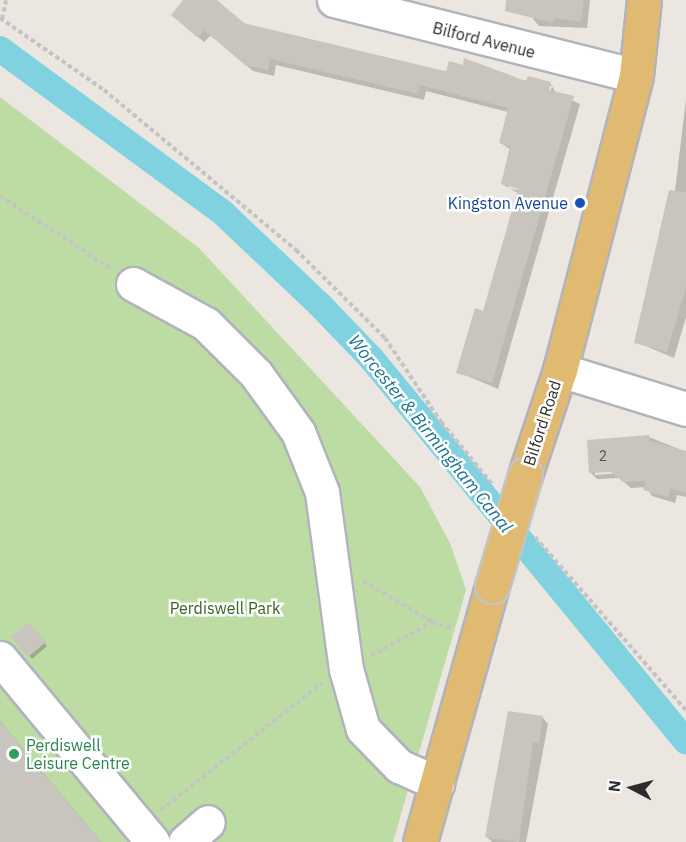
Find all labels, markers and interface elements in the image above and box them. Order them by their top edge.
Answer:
street label: Bilford Avenue [431,18,537,62]
place label: Kingston Avenue [448,193,568,213]
marker: Kingston Avenue [573,196,587,210]
water label: Worcester & Birmingham Canal [343,331,517,537]
street label: Bilford Road [519,378,565,468]
house number: 2 [599,448,607,464]
park label: Perdiswell Park [170,598,280,618]
place label: Perdiswell Leisure Centre [26,735,130,773]
marker: Perdiswell Leisure Centre [7,747,21,761]
north arrow [602,758,662,818]
text: N [604,779,625,793]

